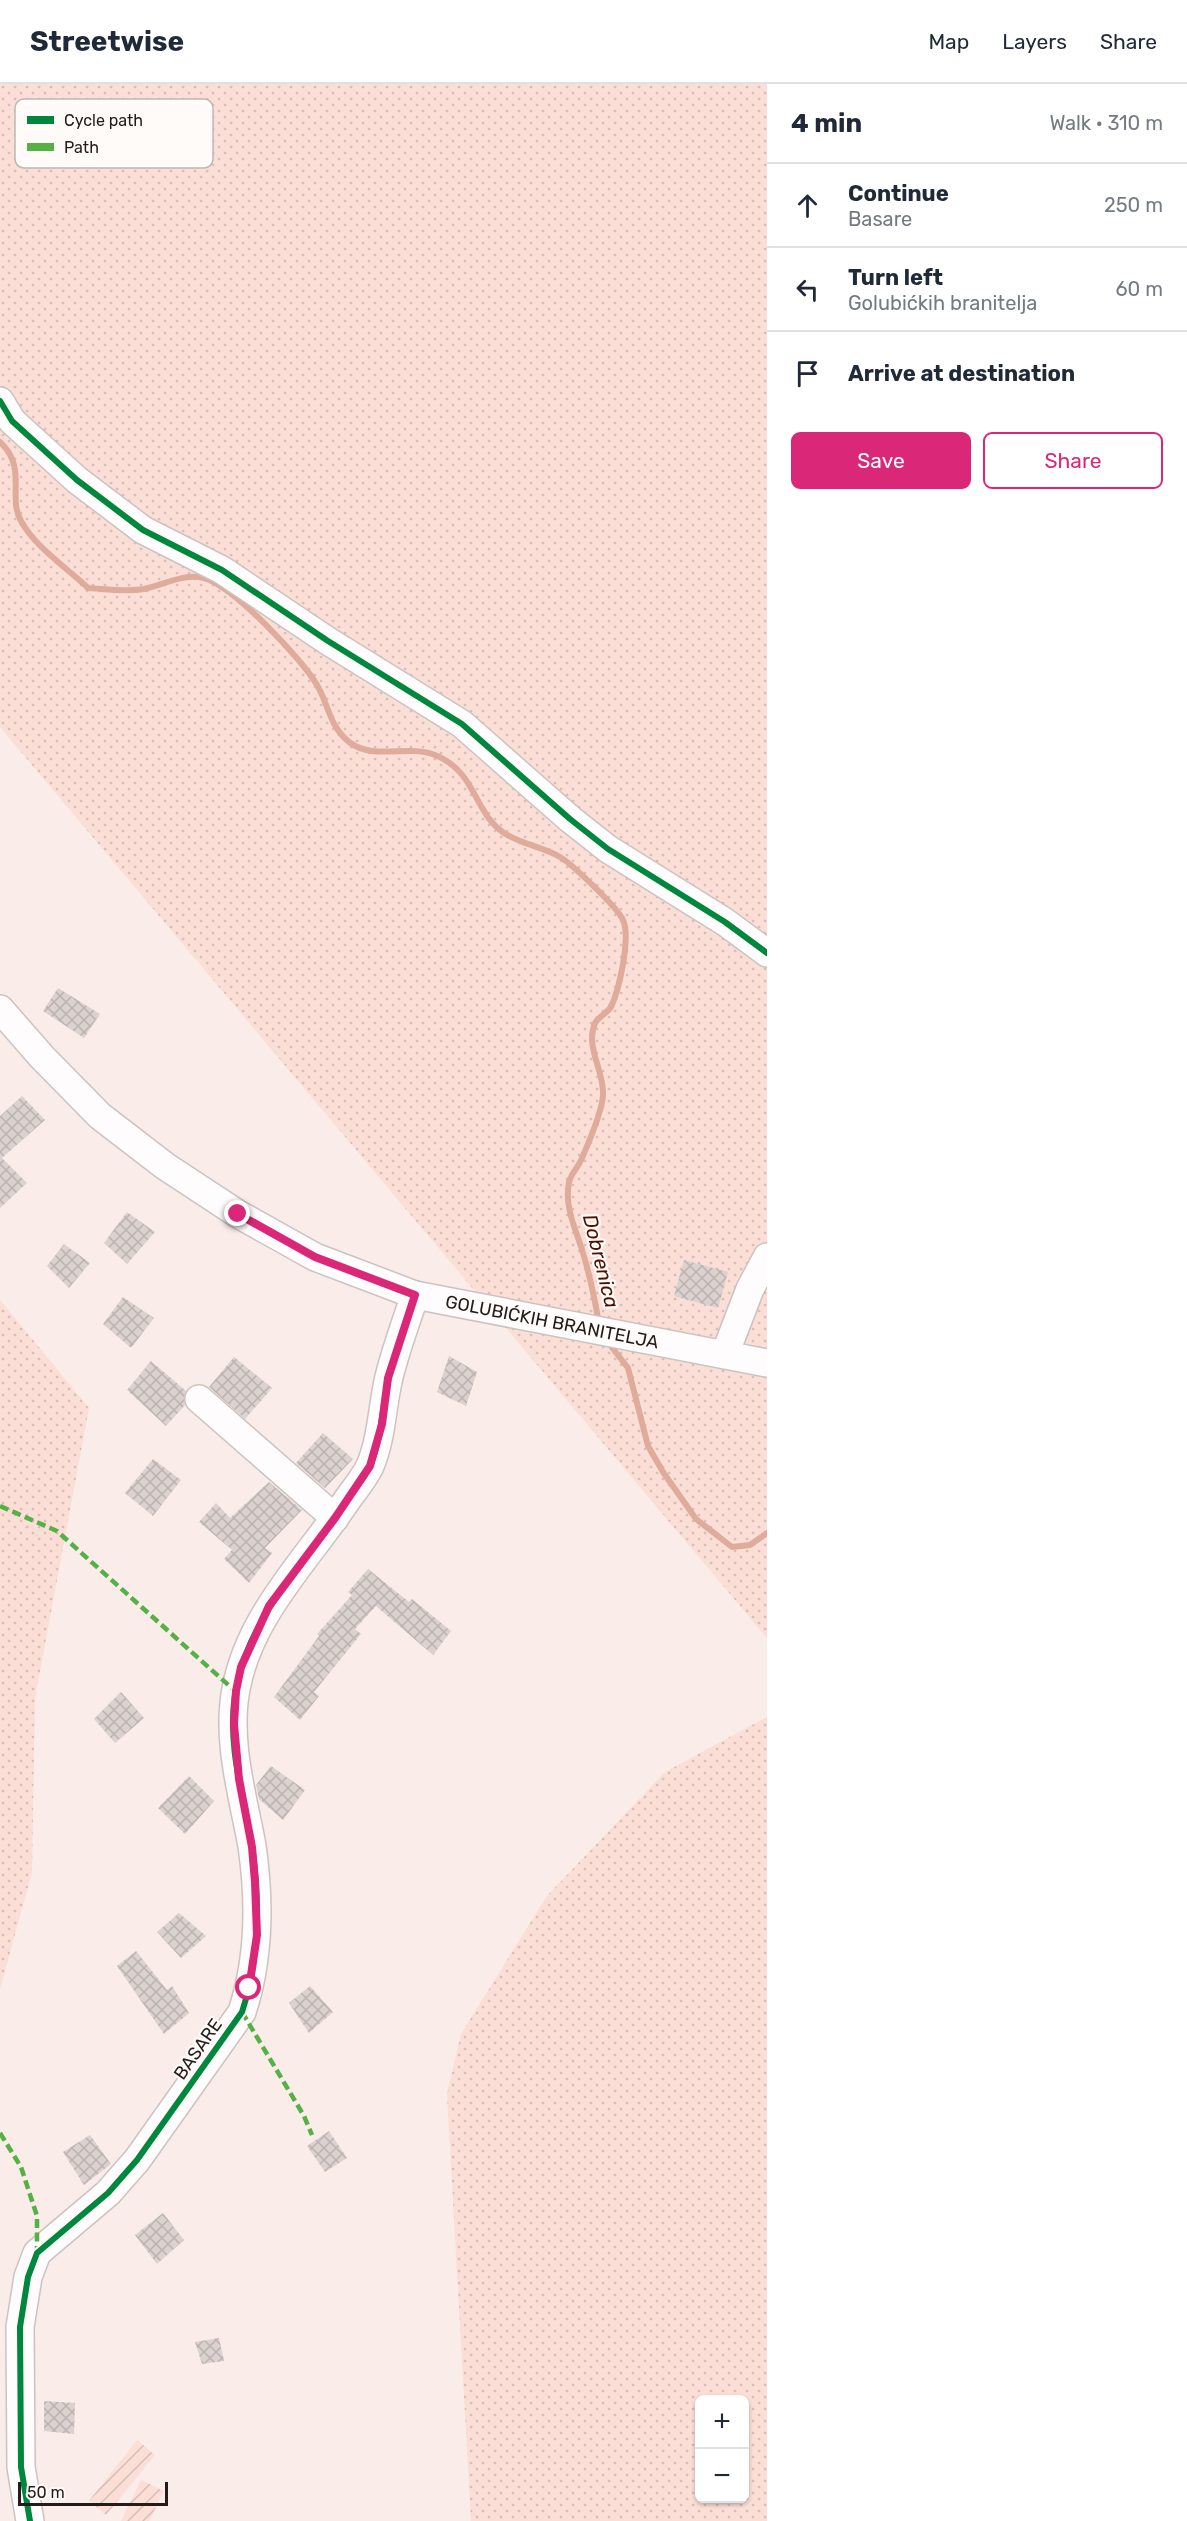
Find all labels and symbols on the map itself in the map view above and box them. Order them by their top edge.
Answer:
legend [15,99,213,168]
text: Cycle path [64,111,143,130]
text: Path [64,138,99,157]
route end [224,1200,250,1226]
water label: Dobrenica [578,1212,624,1311]
street label: GOLUBIĆKIH BRANITELJA [443,1291,661,1353]
route start [235,1974,261,2000]
street label: BASARE [169,2014,227,2084]
scale bar [18,2479,168,2506]

